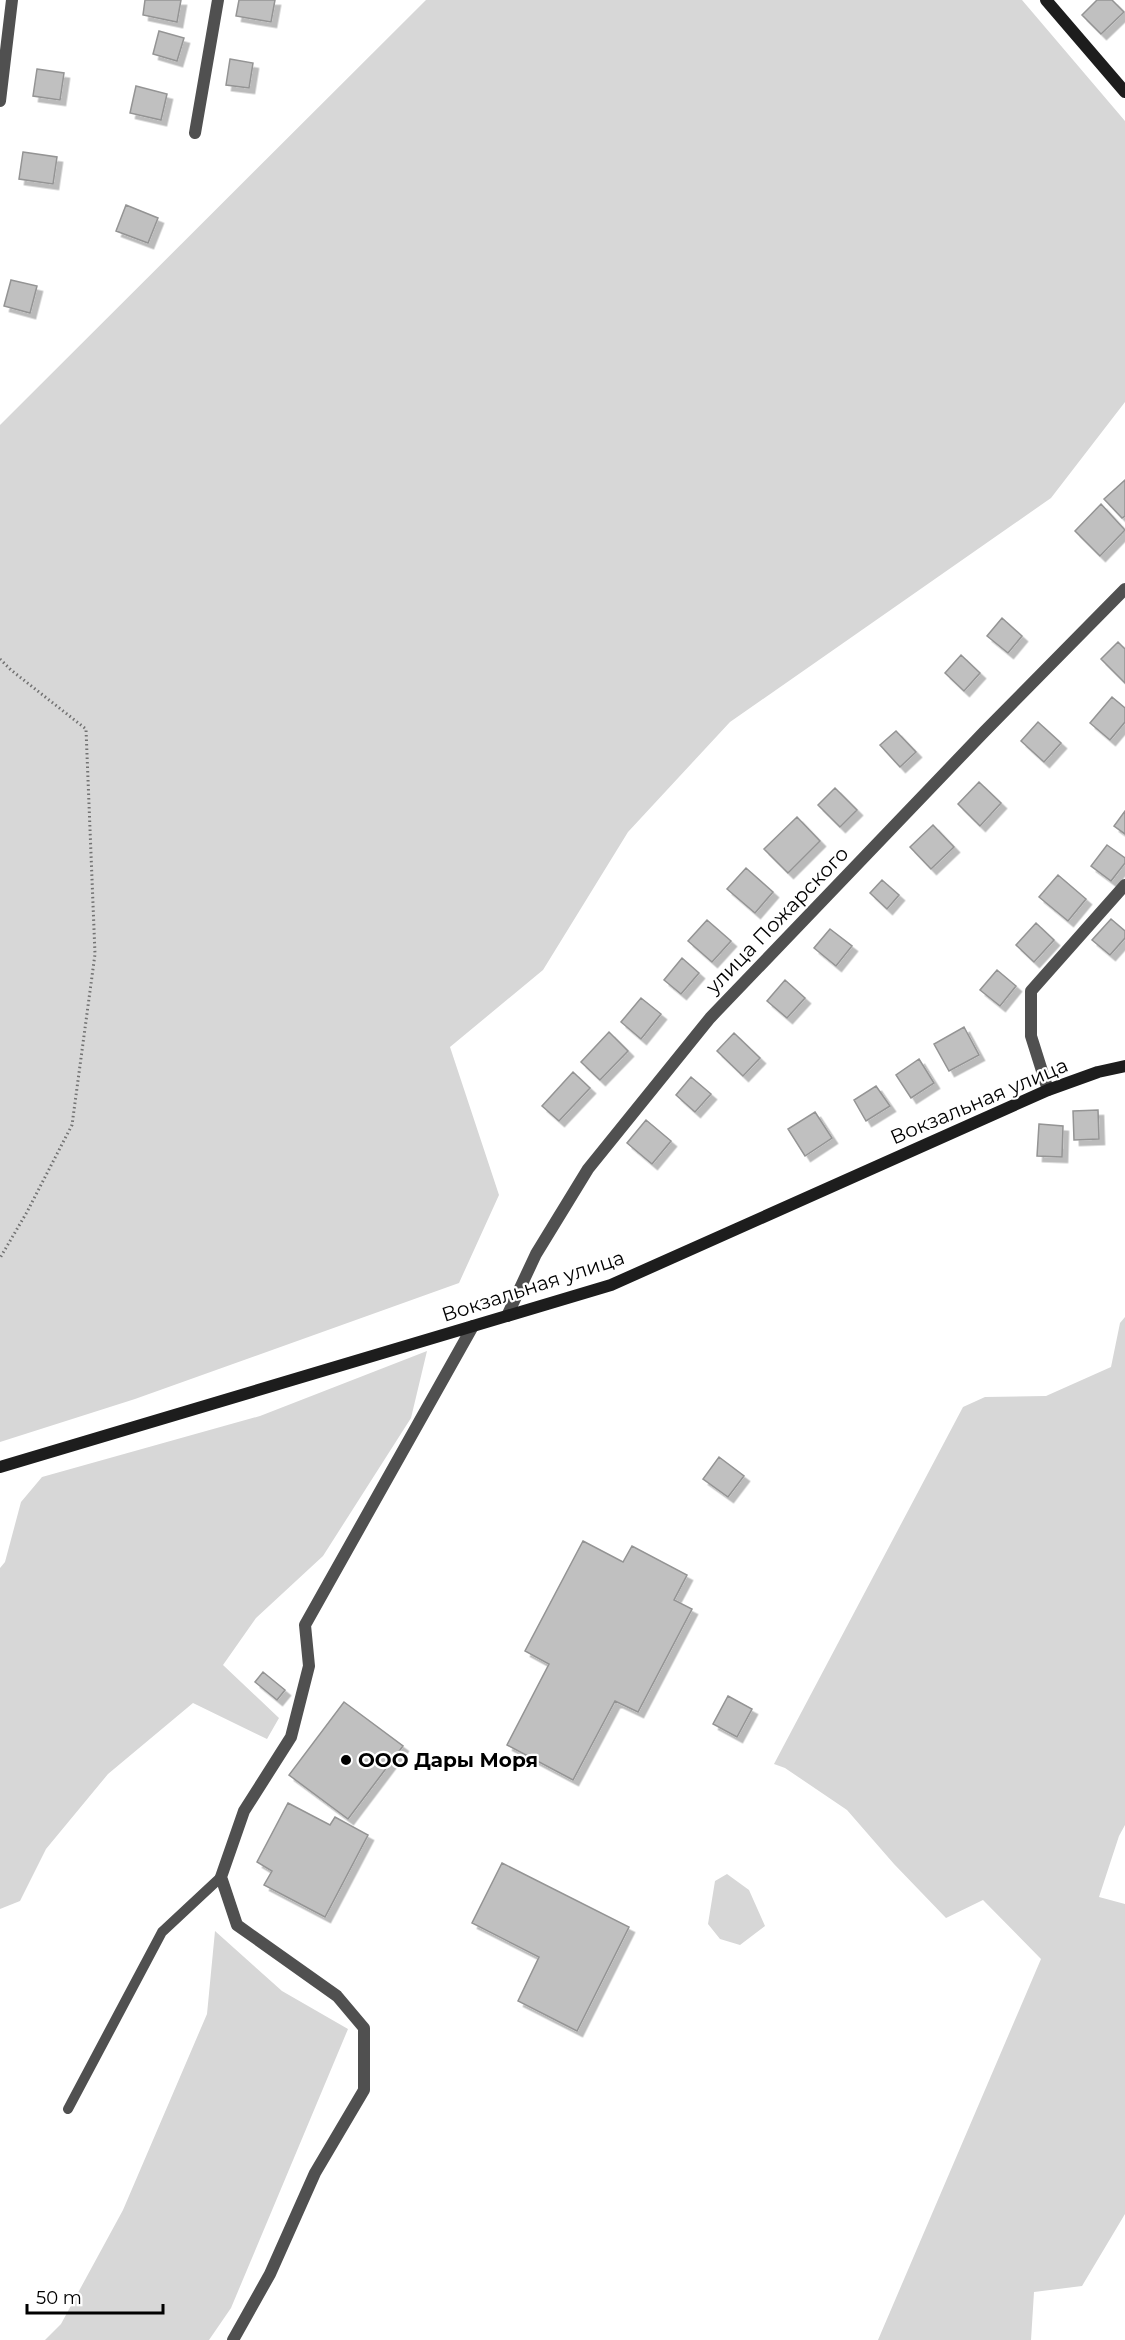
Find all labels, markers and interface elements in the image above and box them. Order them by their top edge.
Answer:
street label: улица Пожарского [700,841,853,999]
street label: Вокзальная улица [887,1053,1071,1149]
street label: Вокзальная улица [439,1245,627,1327]
place label: ООО Дары Моря [358,1748,538,1772]
marker: ООО Дары Моря [339,1753,353,1767]
scale bar [27,2277,164,2315]
text: 50 m [36,2287,82,2309]

